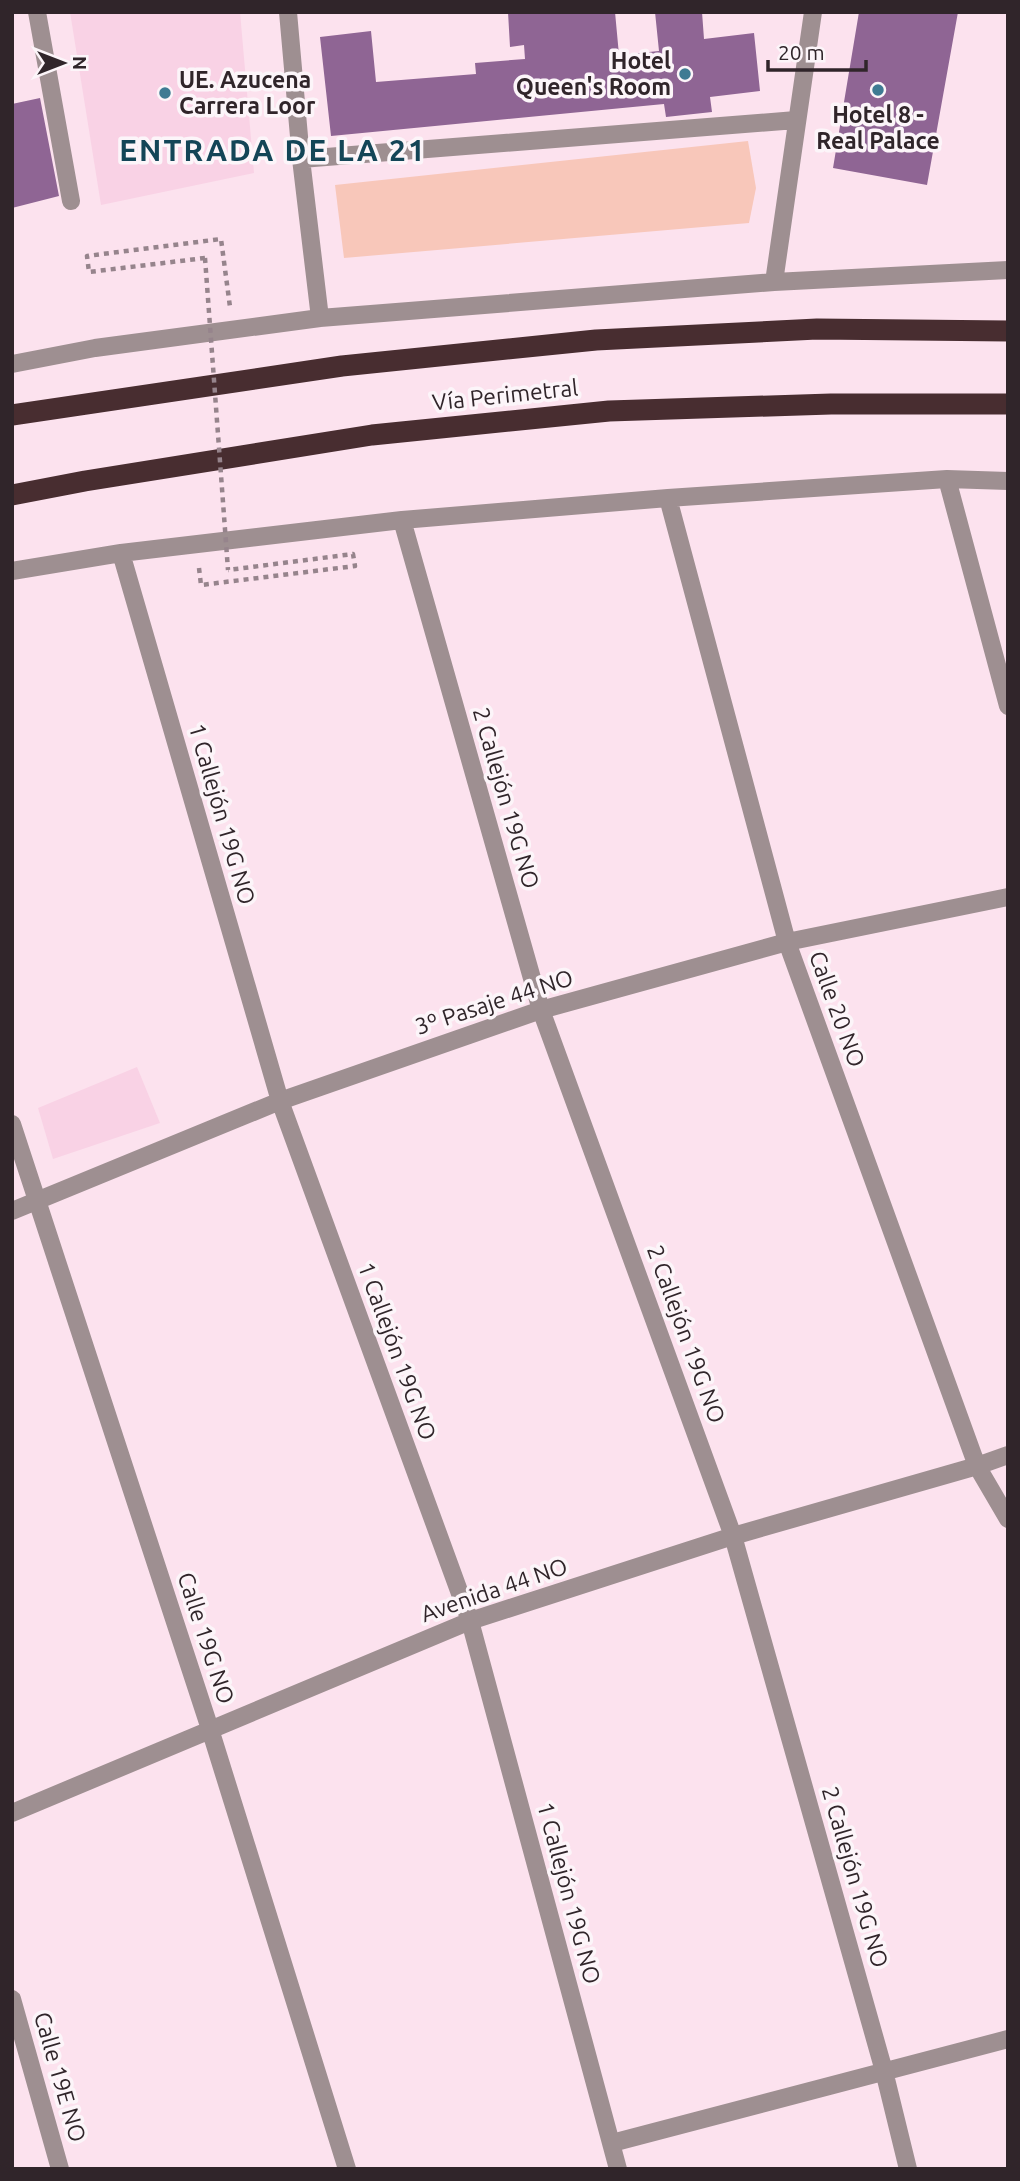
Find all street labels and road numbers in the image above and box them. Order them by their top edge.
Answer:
street label: Vía Perimetral [431,374,579,415]
street label: 2 Callejón 19G NO [469,704,544,891]
street label: 1 Callejón 19G NO [185,720,260,907]
street label: Calle 20 NO [805,947,870,1070]
street label: 3º Pasaje 44 NO [412,964,576,1039]
street label: 2 Callejón 19G NO [643,1242,730,1426]
street label: 1 Callejón 19G NO [354,1259,441,1443]
street label: Avenida 44 NO [417,1553,570,1626]
street label: Calle 19G NO [173,1569,239,1707]
street label: 2 Callejón 19G NO [818,1783,893,1970]
street label: 1 Callejón 19G NO [533,1799,606,1986]
street label: Calle 19E NO [30,2009,91,2145]

